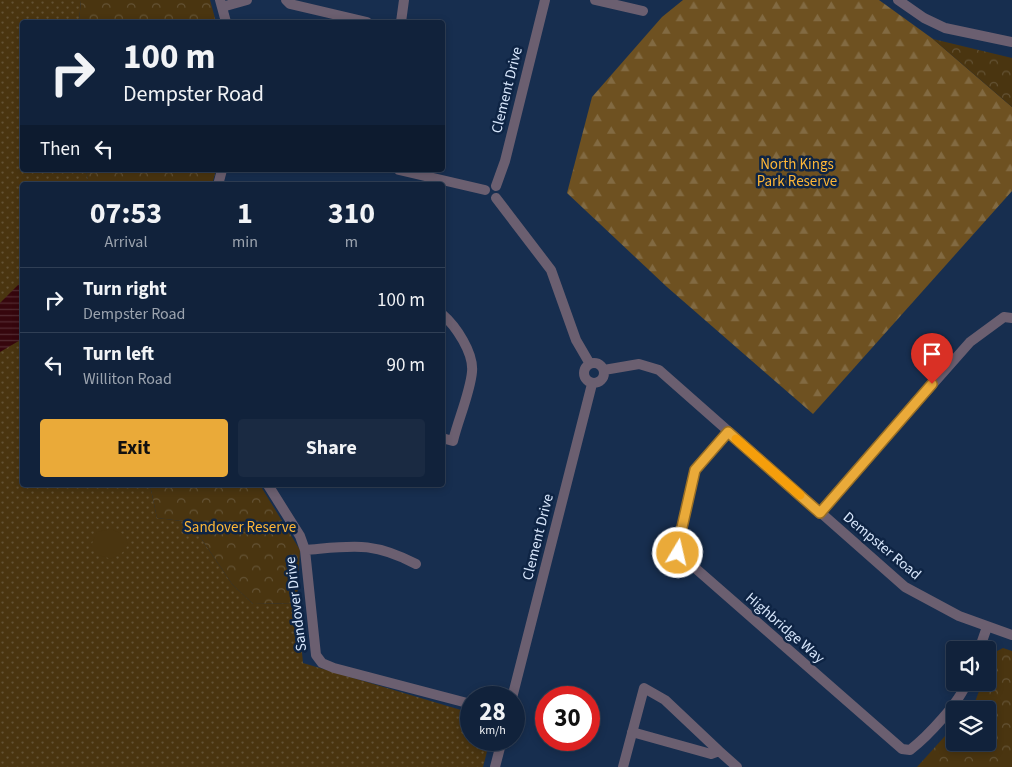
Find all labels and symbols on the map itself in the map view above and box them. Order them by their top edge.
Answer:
street label: Clement Drive [486,45,528,135]
park label: North Kings Park Reserve [757,154,837,192]
pin [911,333,953,384]
street label: Clement Drive [517,492,559,582]
street label: Dempster Road [838,507,926,585]
park label: Sandover Reserve [184,517,296,538]
position arrow [651,526,703,578]
street label: Sandover Drive [280,555,312,653]
street label: Highbridge Way [741,588,829,668]
speed limit sign: 30 [535,686,600,751]

